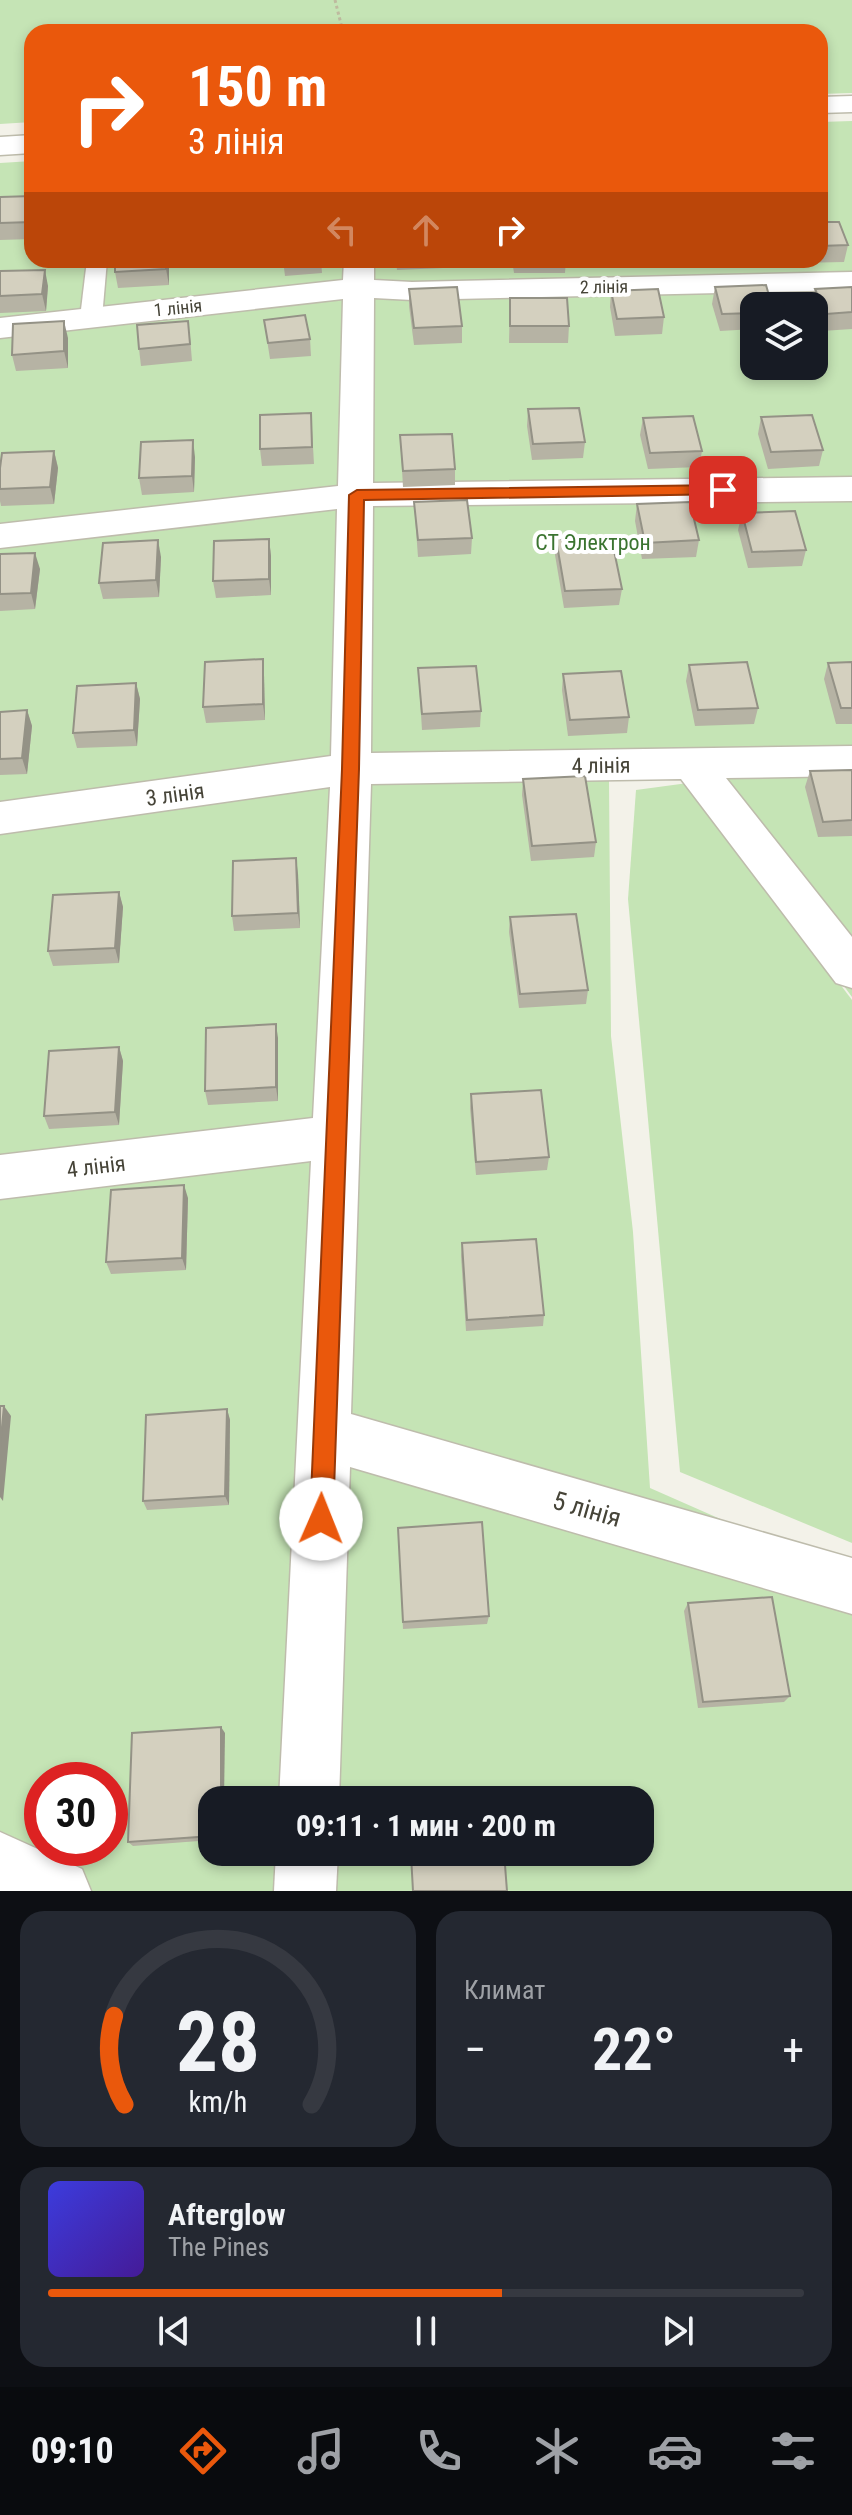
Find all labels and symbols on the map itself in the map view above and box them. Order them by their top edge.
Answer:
street label: 2 лінія [580,276,628,297]
street label: 1 лінія [153,295,203,320]
pin [689,456,757,524]
park label: СТ Электрон [535,530,651,555]
street label: 4 лінія [571,752,631,779]
street label: 3 лінія [144,778,206,811]
street label: 4 лінія [65,1150,127,1183]
position arrow [279,1477,363,1561]
street label: 5 лінія [549,1485,625,1533]
speed limit sign: 30 [24,1762,128,1866]

